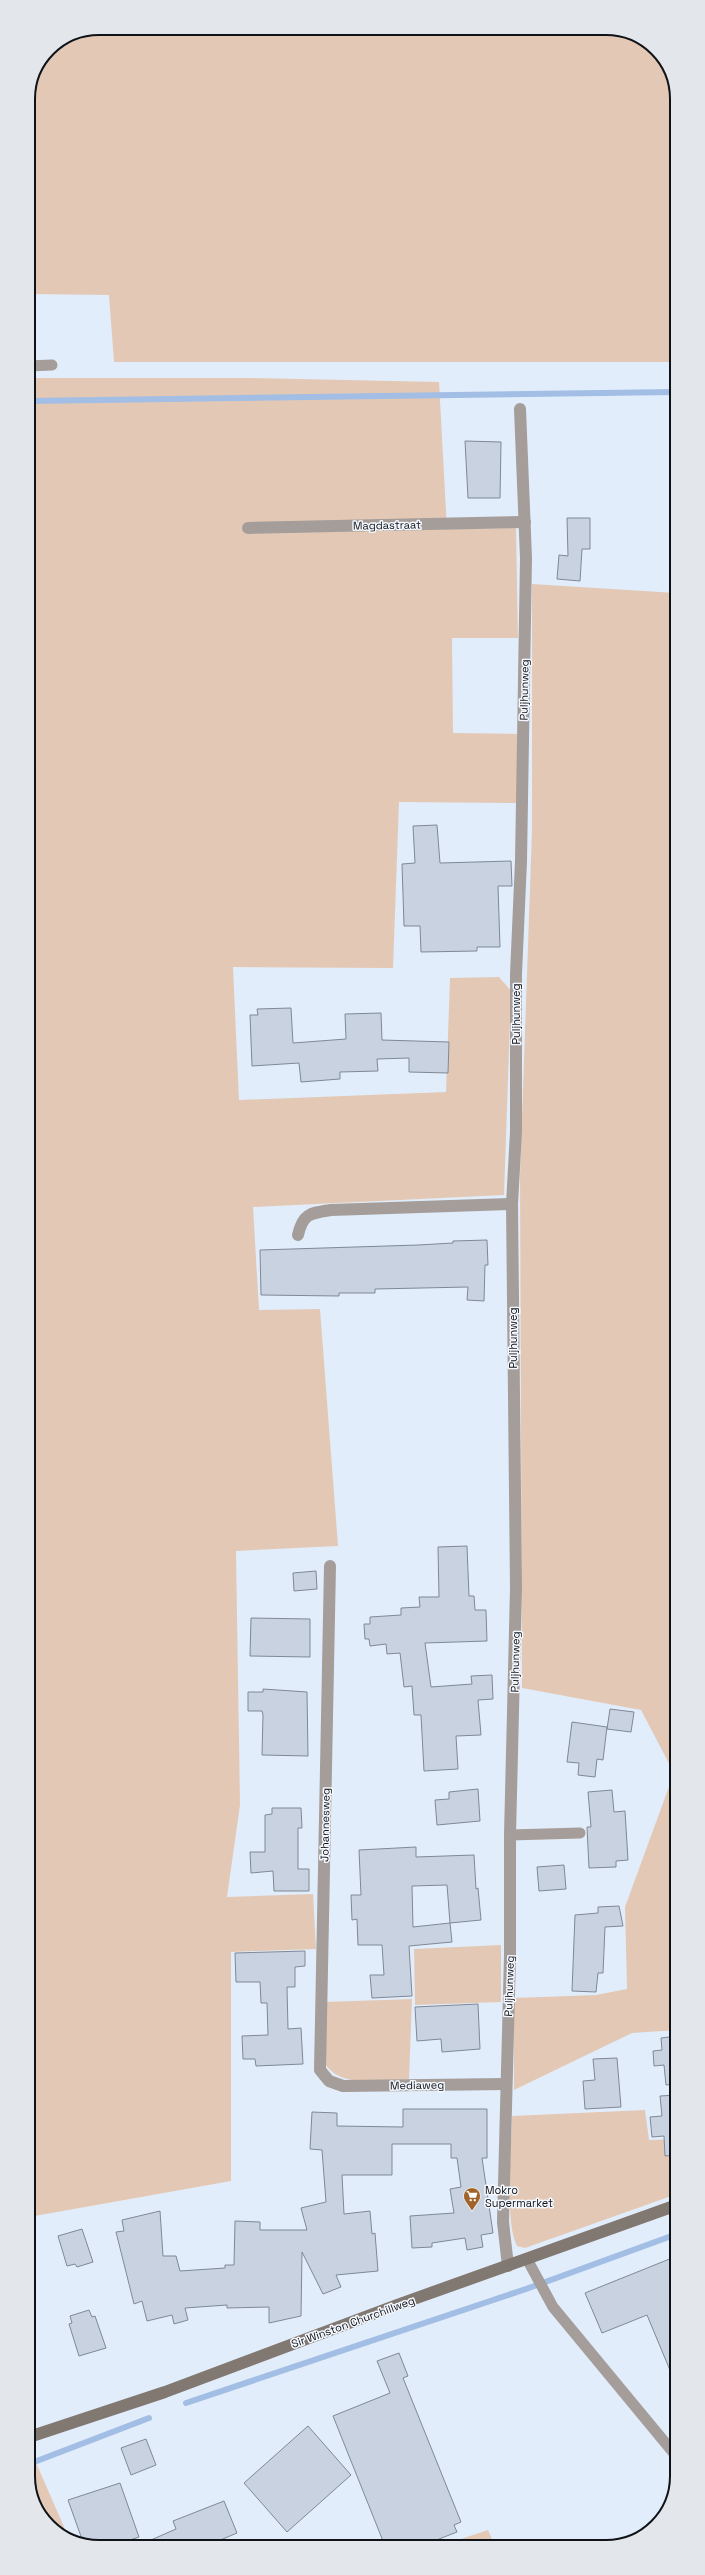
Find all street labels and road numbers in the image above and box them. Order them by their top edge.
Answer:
street label: Magdastraat [353,517,421,533]
street label: Puljhunweg [516,659,532,721]
street label: Puljhunweg [509,983,523,1045]
street label: Puljhunweg [506,1307,520,1369]
street label: Puljhunweg [507,1631,523,1693]
street label: Johannesweg [317,1788,333,1862]
street label: Puljhunweg [501,1955,517,2017]
street label: Mediaweg [390,2078,444,2092]
street label: Sir Winston Churchillweg [289,2293,417,2351]

